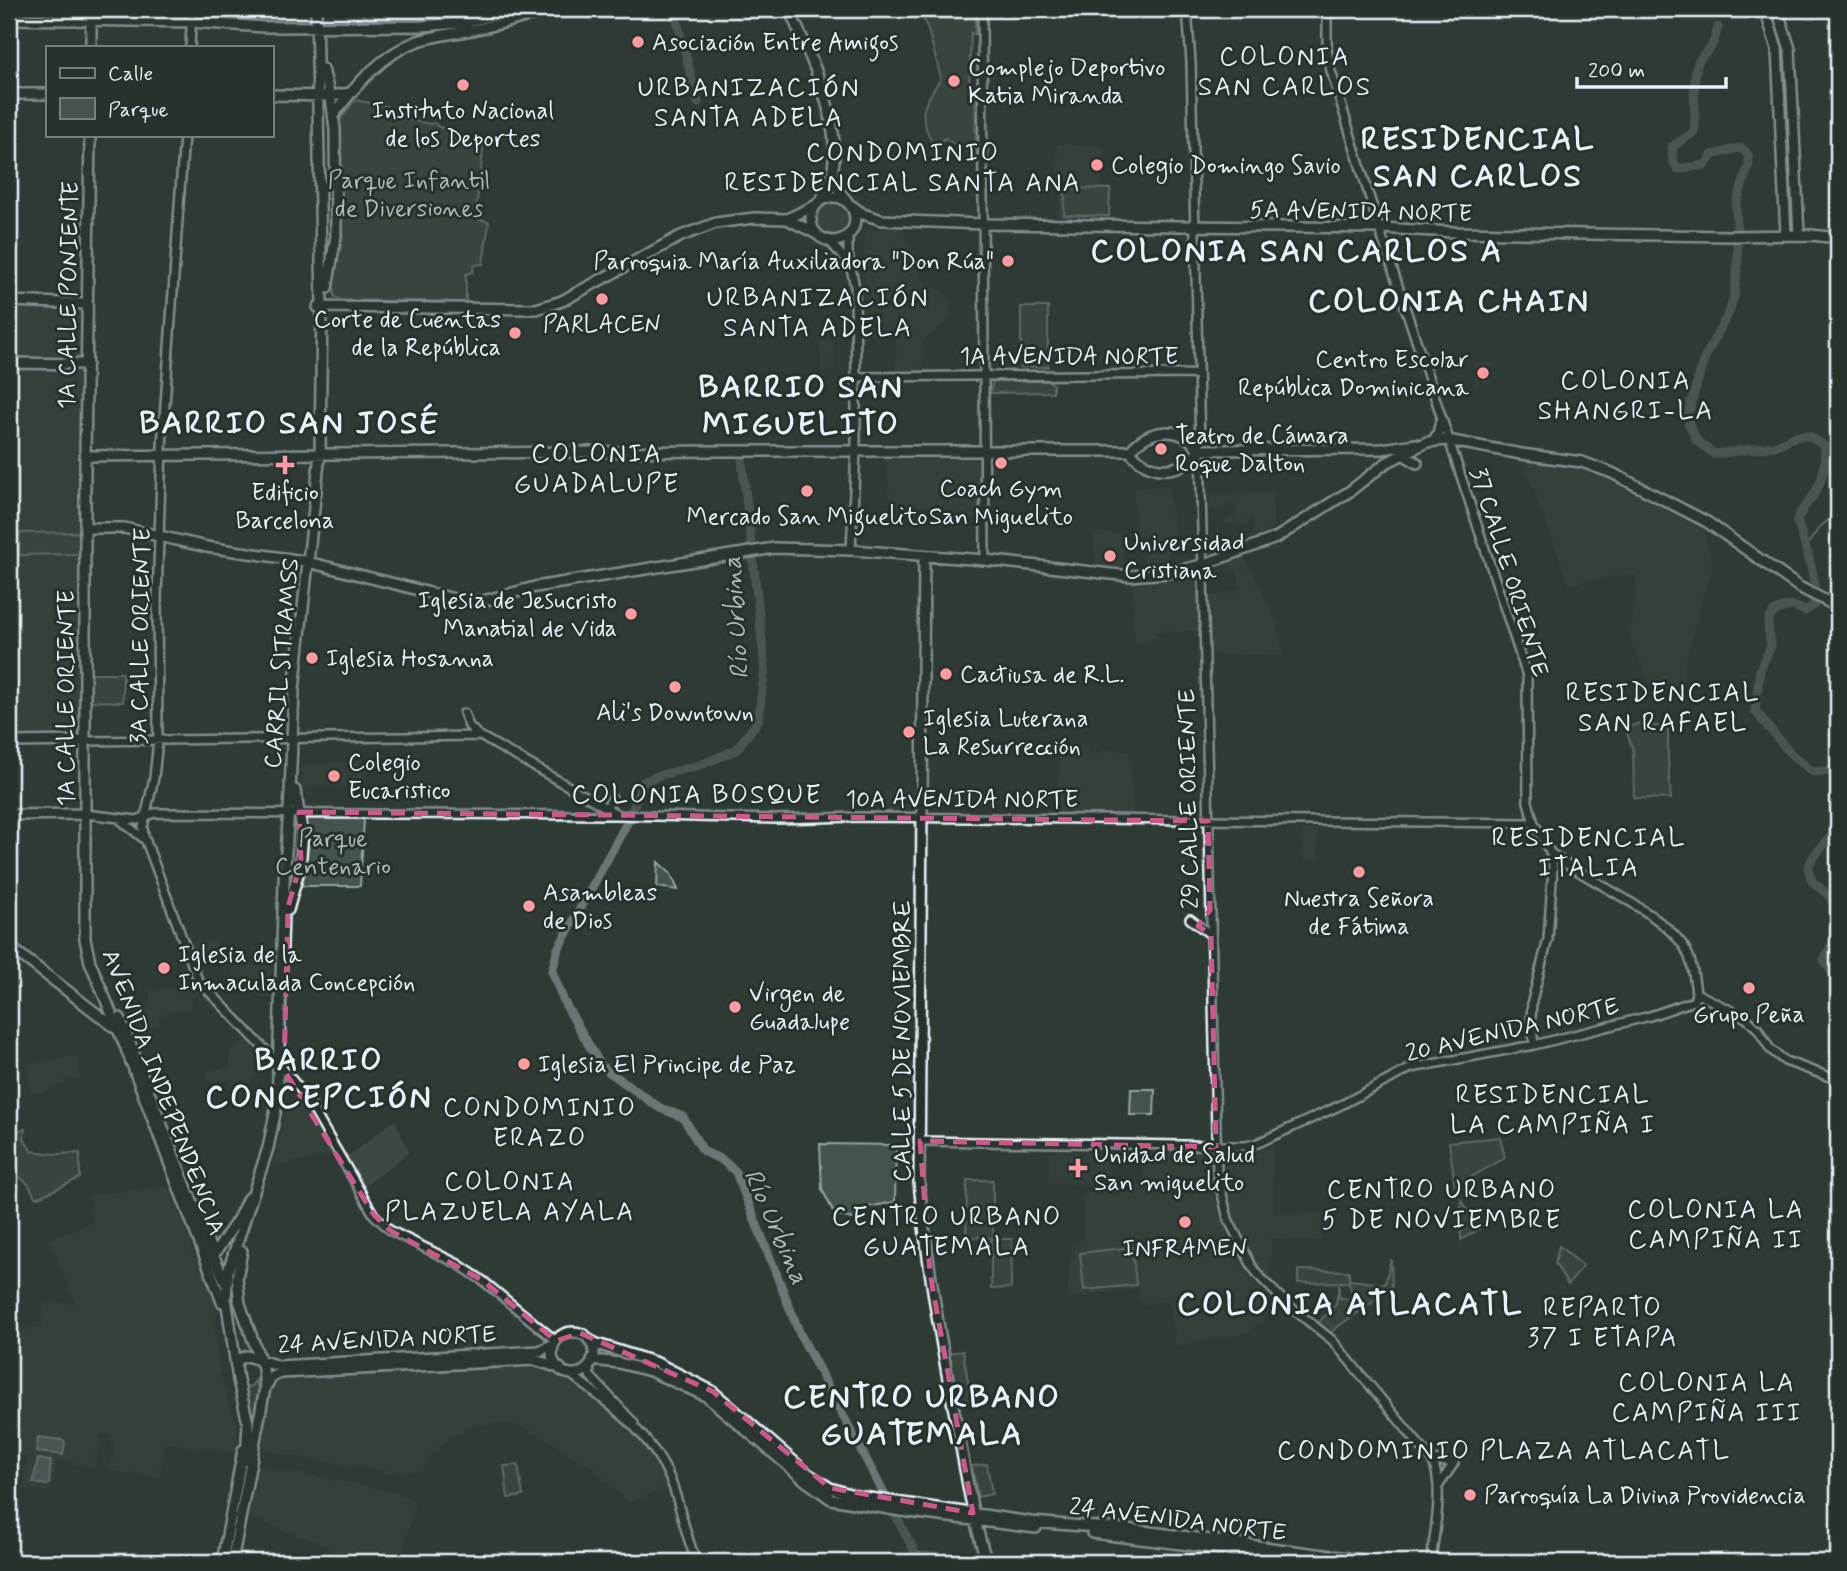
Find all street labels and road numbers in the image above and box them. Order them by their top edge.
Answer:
street label: 1A CALLE PONIENTE [52,181,87,409]
street label: 5A AVENIDA NORTE [1249,195,1473,230]
street label: 1A AVENIDA NORTE [959,342,1179,373]
street label: 37 CALLE ORIENTE [1462,464,1555,681]
street label: 3A CALLE ORIENTE [124,527,159,745]
street label: CARRIL SITRAMSS [258,557,307,770]
street label: 1A CALLE ORIENTE [52,590,83,806]
street label: 29 CALLE ORIENTE [1172,688,1207,909]
street label: 10A AVENIDA NORTE [846,785,1078,816]
street label: CALLE 5 DE NOVIEMBRE [888,900,919,1182]
street label: AVENIDA INDEPENDENCIA [94,945,232,1240]
street label: 20 AVENIDA NORTE [1403,991,1622,1070]
street label: 24 AVENIDA NORTE [277,1319,497,1362]
street label: 24 AVENIDA NORTE [1067,1492,1288,1549]

